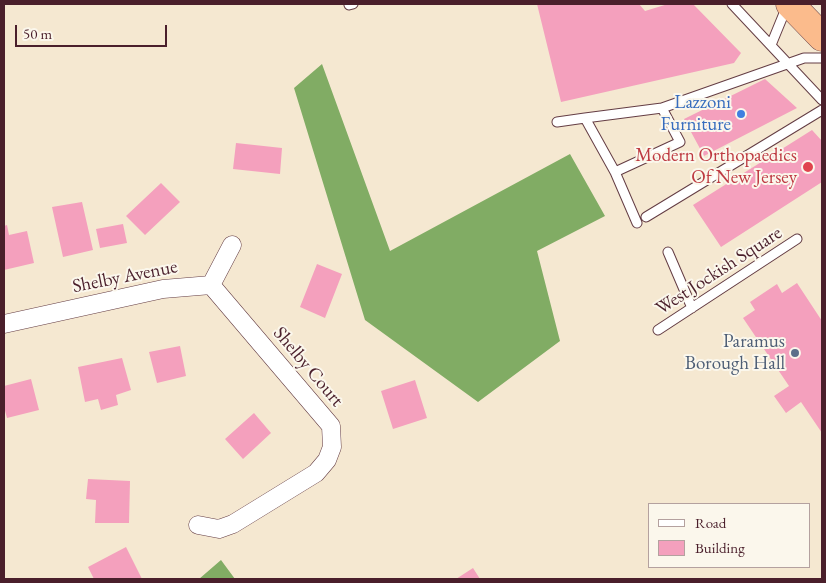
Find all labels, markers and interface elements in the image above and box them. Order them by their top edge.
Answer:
scale bar [18,15,170,47]
text: 50 m [23,24,52,43]
place label: Lazzoni Furniture [660,92,731,136]
marker: Lazzoni Furniture [735,108,747,120]
place label: Modern Orthopaedics Of New Jersey [635,145,797,189]
marker: Modern Orthopaedics Of New Jersey [801,160,815,174]
street label: West Jockish Square [652,222,786,320]
street label: Shelby Avenue [71,256,179,298]
street label: Shelby Court [268,322,348,412]
place label: Paramus Borough Hall [685,331,785,375]
marker: Paramus Borough Hall [789,347,801,359]
legend [648,503,811,568]
text: Road [695,513,726,532]
text: Building [695,538,745,557]

